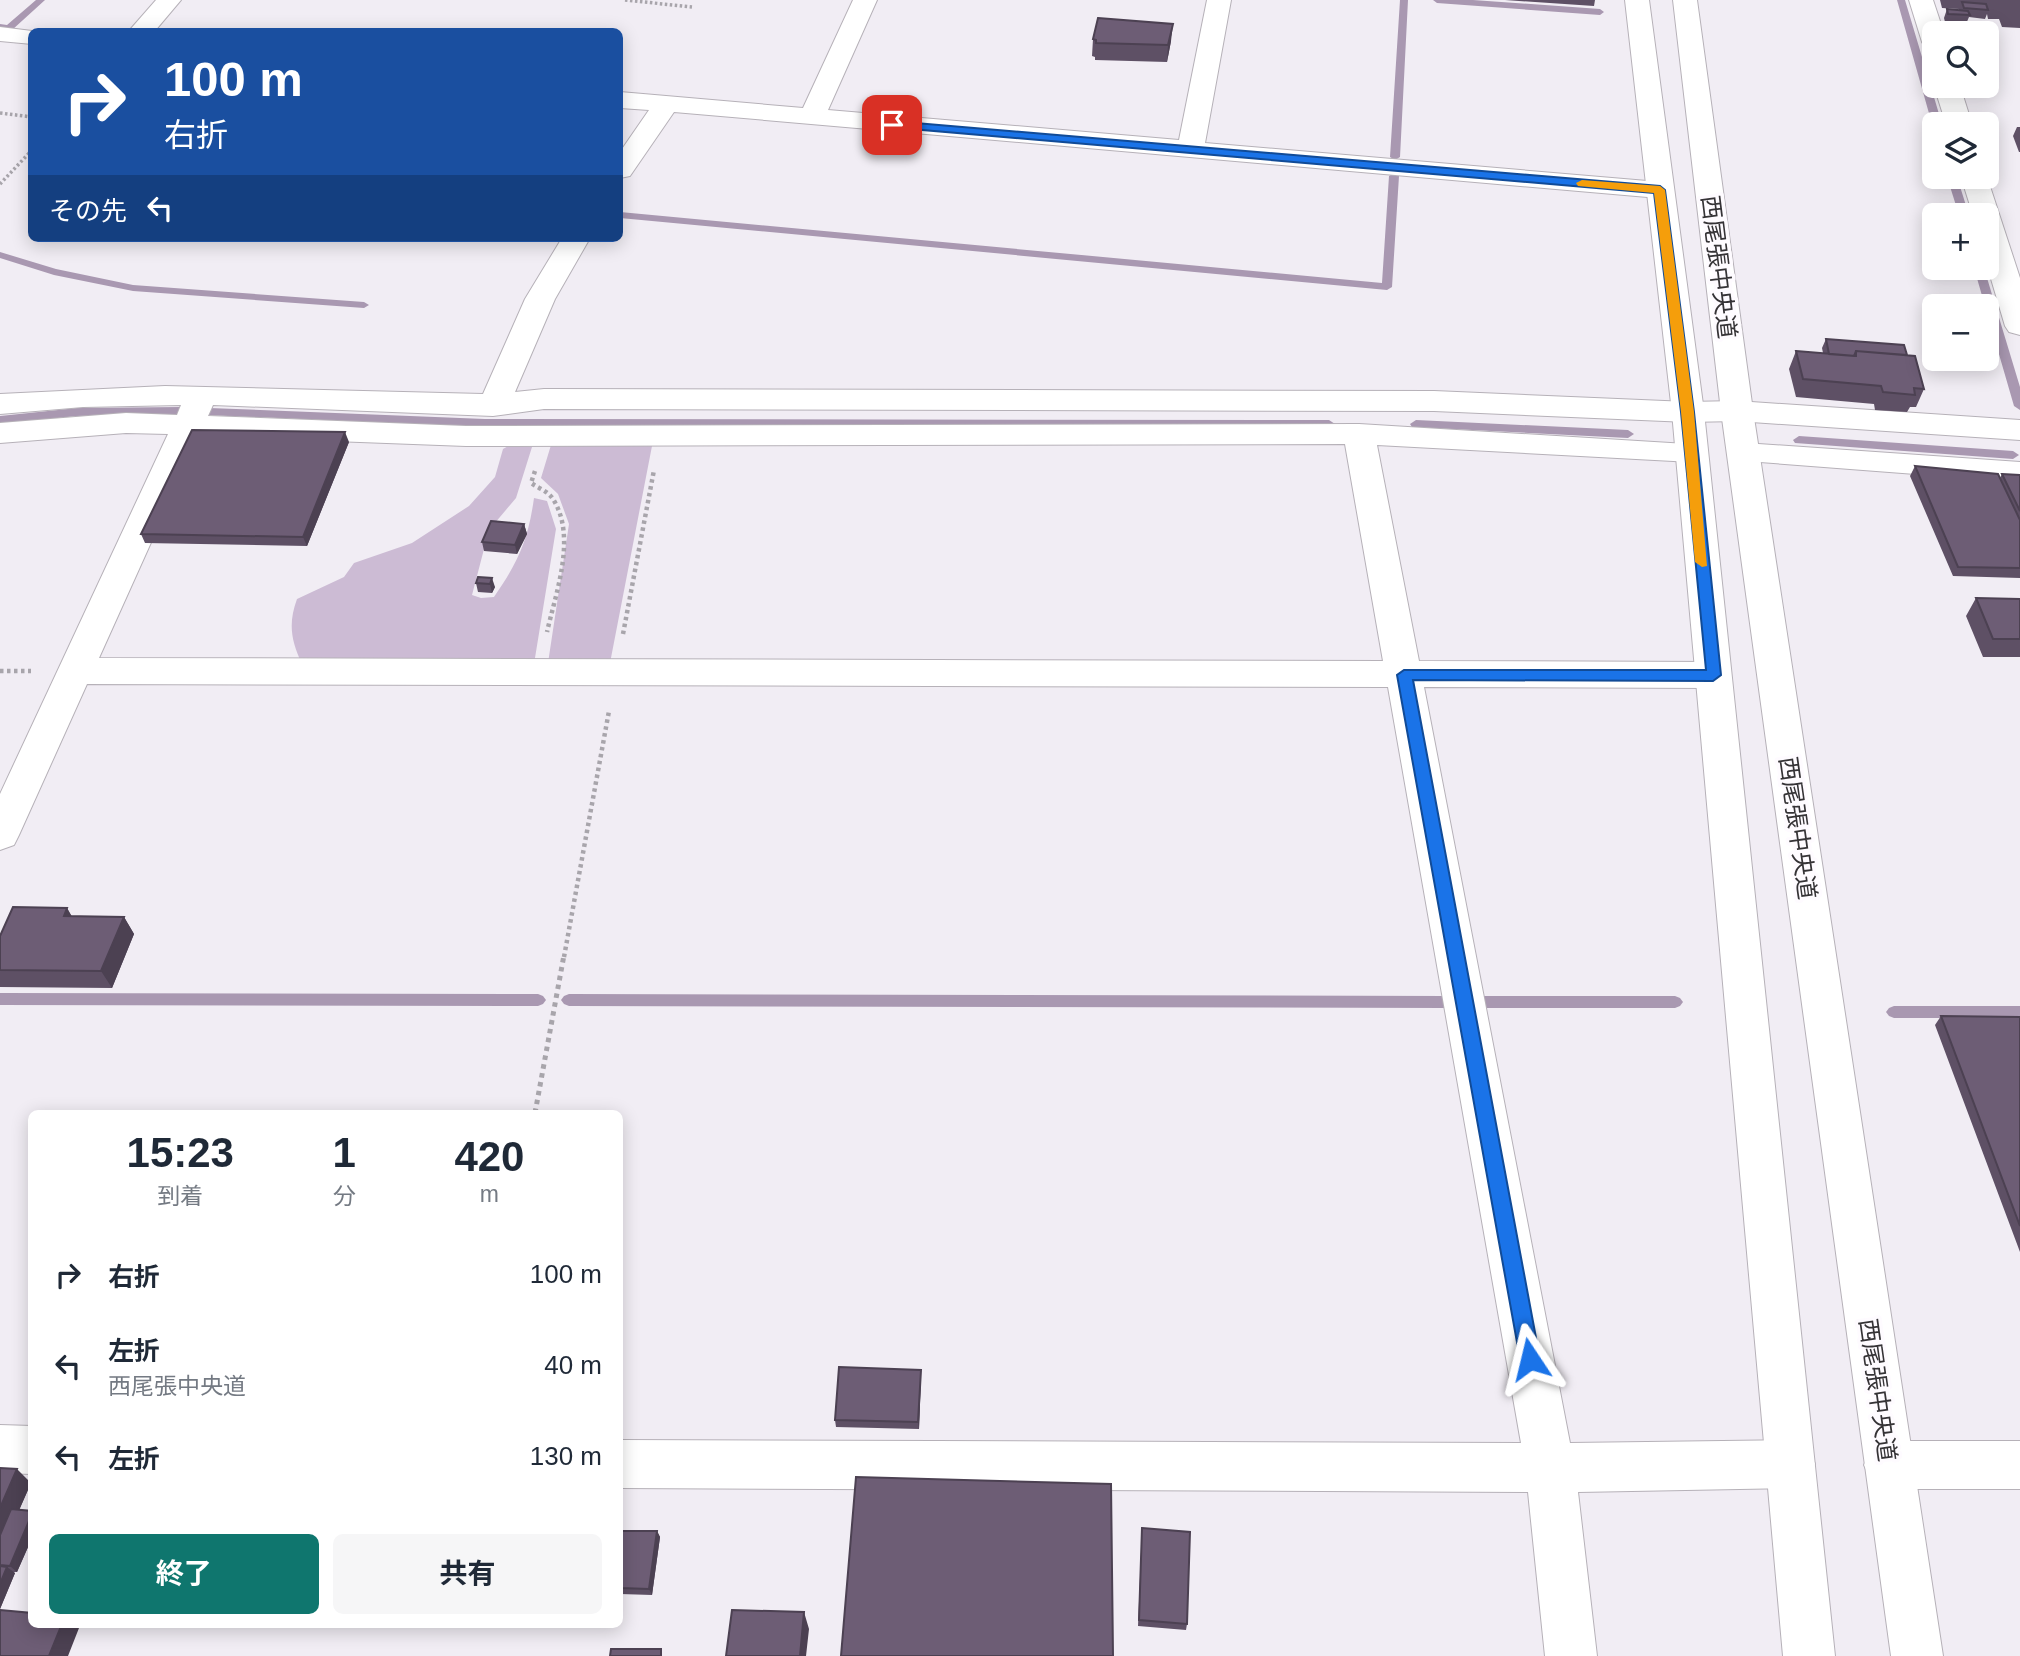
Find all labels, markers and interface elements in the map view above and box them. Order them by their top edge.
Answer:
map controls [1922,21,1999,371]
button: search [1922,21,1999,98]
text: 100 m [164,52,303,106]
icon: right [49,56,140,147]
pin [862,95,922,155]
icon: arrive [873,106,911,144]
button: layers [1922,112,1999,189]
text: 右折 [164,117,228,153]
icon: left [141,189,179,227]
street label: 西尾張中央道 [1697,194,1741,340]
text: その先 [49,196,127,226]
button: + [1922,203,1999,280]
button: − [1922,294,1999,371]
street label: 西尾張中央道 [1775,755,1821,901]
text: 15:23 [127,1129,234,1176]
text: 1 [332,1129,356,1176]
text: 420 [454,1133,524,1180]
text: m [480,1181,499,1207]
text: 到着 [157,1183,203,1209]
text: 分 [333,1183,356,1209]
icon: right [49,1256,87,1294]
text: 100 m [530,1259,602,1289]
text: 右折 [108,1262,160,1292]
street label: 西尾張中央道 [1855,1317,1901,1463]
position arrow [1493,1322,1567,1396]
text: 左折 [108,1336,160,1366]
icon: left [49,1347,87,1385]
text: 40 m [544,1350,602,1380]
text: 西尾張中央道 [108,1373,246,1399]
icon: left [49,1438,87,1476]
text: 130 m [530,1441,602,1471]
text: 左折 [108,1444,160,1474]
button: 終了 [49,1534,319,1614]
button: 共有 [333,1534,602,1614]

